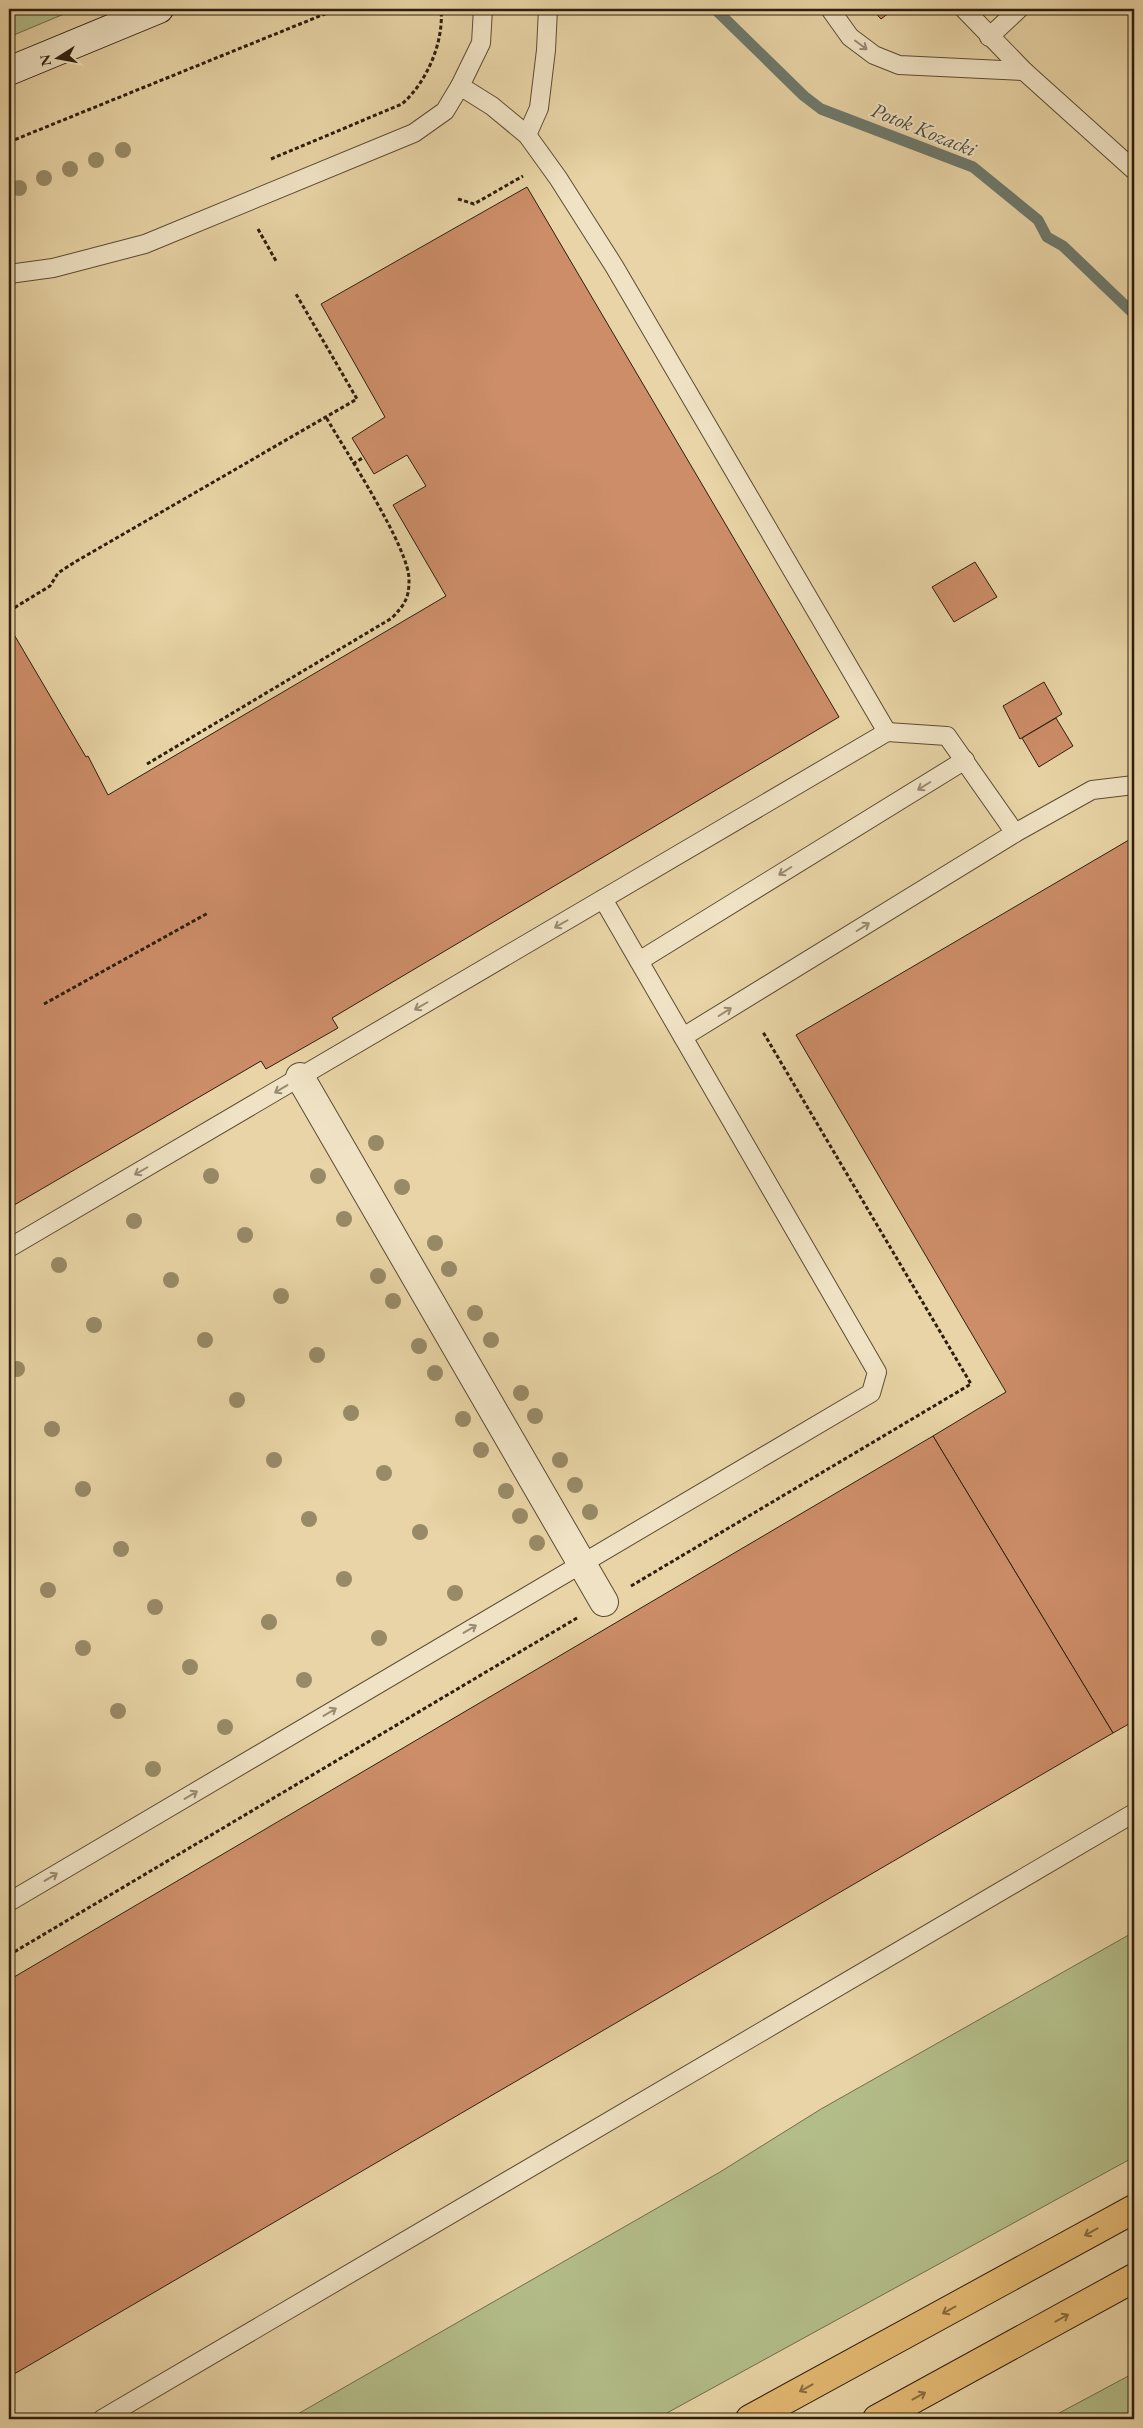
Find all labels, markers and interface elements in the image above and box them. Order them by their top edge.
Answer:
north arrow [32,32,82,82]
one-way arrow [854,40,868,50]
text: N [35,53,55,68]
water label: Potok Kozacki [868,96,981,163]
one-way arrow [917,781,931,791]
one-way arrow [779,866,793,876]
one-way arrow [554,920,568,930]
one-way arrow [856,921,870,931]
one-way arrow [414,1002,428,1012]
one-way arrow [717,1006,731,1016]
one-way arrow [274,1084,288,1094]
one-way arrow [134,1167,148,1177]
one-way arrow [462,1623,476,1633]
one-way arrow [323,1706,337,1716]
one-way arrow [183,1789,197,1799]
one-way arrow [43,1872,57,1882]
one-way arrow [1084,2227,1099,2237]
one-way arrow [942,2306,957,2315]
one-way arrow [1054,2312,1068,2322]
one-way arrow [799,2383,814,2393]
one-way arrow [912,2391,927,2401]

